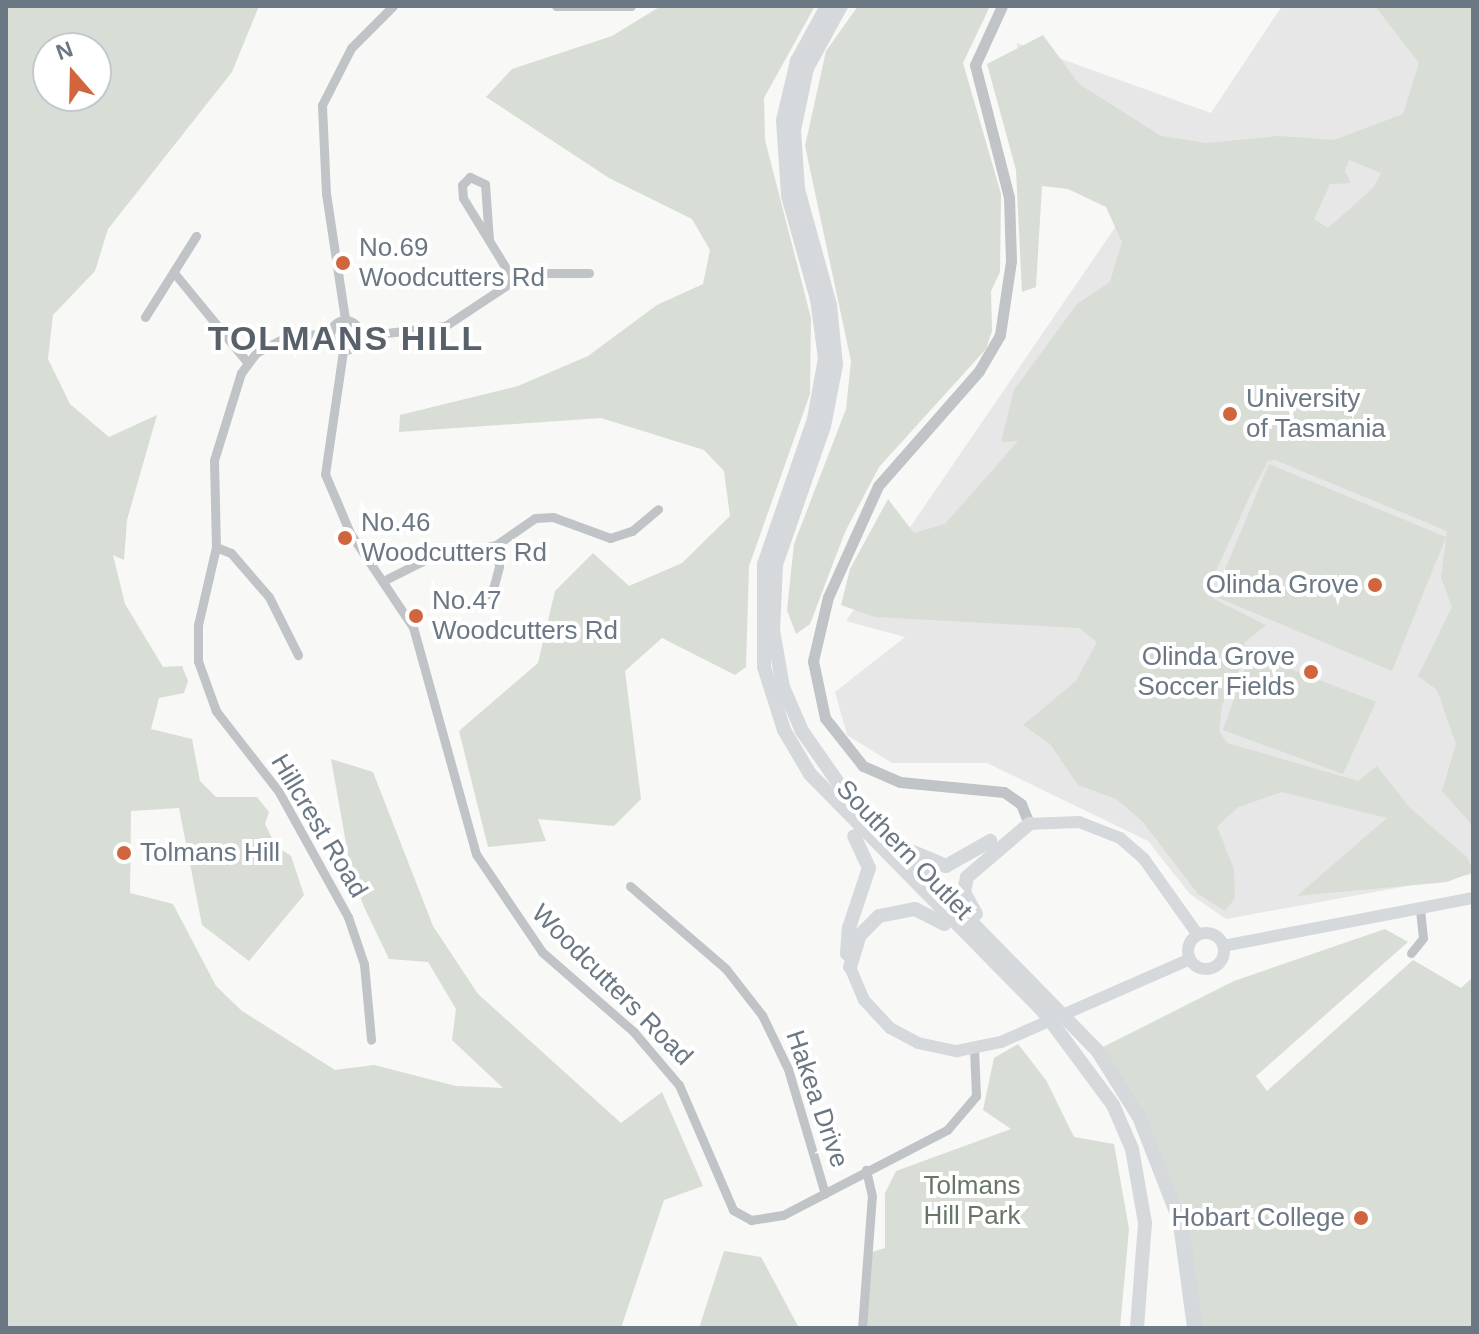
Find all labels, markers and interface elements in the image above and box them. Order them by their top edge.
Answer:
north arrow [32,32,112,112]
text: N [53,36,76,65]
place label: No.69 Woodcutters Rd [359,232,545,294]
marker: No.69 Woodcutters Rd [334,254,352,272]
district label: TOLMANS HILL [208,319,484,359]
place label: University of Tasmania [1246,383,1386,444]
marker: University of Tasmania [1221,405,1239,423]
place label: No.46 Woodcutters Rd [361,507,547,568]
marker: No.46 Woodcutters Rd [336,529,354,547]
place label: Olinda Grove [1206,569,1359,601]
marker: Olinda Grove [1366,576,1384,594]
place label: No.47 Woodcutters Rd [432,585,618,646]
marker: No.47 Woodcutters Rd [407,607,425,625]
place label: Olinda Grove Soccer Fields [1138,641,1295,702]
marker: Olinda Grove Soccer Fields [1302,663,1320,681]
street label: Hillcrest Road [264,749,374,903]
street label: Southern Outlet [830,774,978,926]
place label: Tolmans Hill [140,837,280,869]
marker: Tolmans Hill [115,844,133,862]
street label: Woodcutters Road [525,898,699,1072]
street label: Hakea Drive [779,1026,855,1172]
park label: Tolmans Hill Park [924,1170,1020,1232]
place label: Hobart College [1172,1202,1345,1234]
marker: Hobart College [1352,1209,1370,1227]

